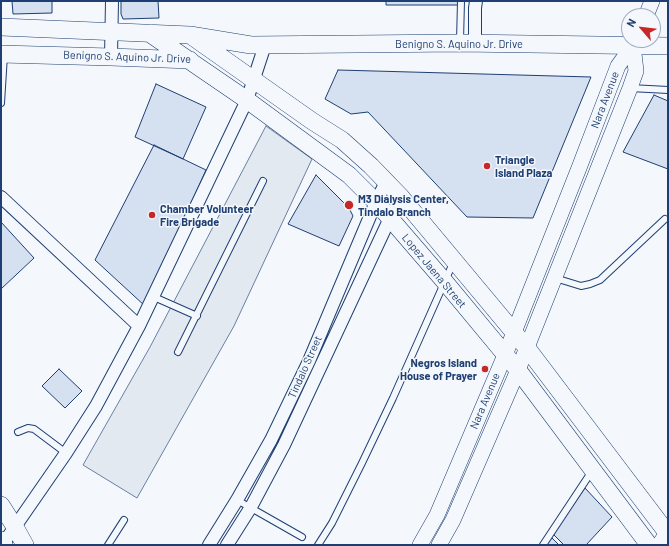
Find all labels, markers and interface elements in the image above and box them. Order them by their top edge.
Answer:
north arrow [621,8,661,48]
text: N [623,16,638,29]
street label: Benigno S. Aquino Jr. Drive [395,37,523,51]
street label: Benigno S. Aquino Jr. Drive [63,48,191,66]
street label: Nara Avenue [588,70,622,130]
place label: Triangle Island Plaza [495,153,552,179]
marker: Triangle Island Plaza [482,161,492,171]
place label: M3 Dialysis Center, Tindalo Branch [358,192,449,218]
marker: M3 Dialysis Center, Tindalo Branch [343,199,355,211]
place label: Chamber Volunteer Fire Brigade [160,202,254,228]
marker: Chamber Volunteer Fire Brigade [147,210,157,220]
street label: Lopez Jaena Street [399,231,469,311]
street label: Tindalo Street [285,334,325,400]
place label: Negros Island House of Prayer [400,356,477,382]
marker: Negros Island House of Prayer [480,364,490,374]
street label: Nara Avenue [467,371,503,431]

